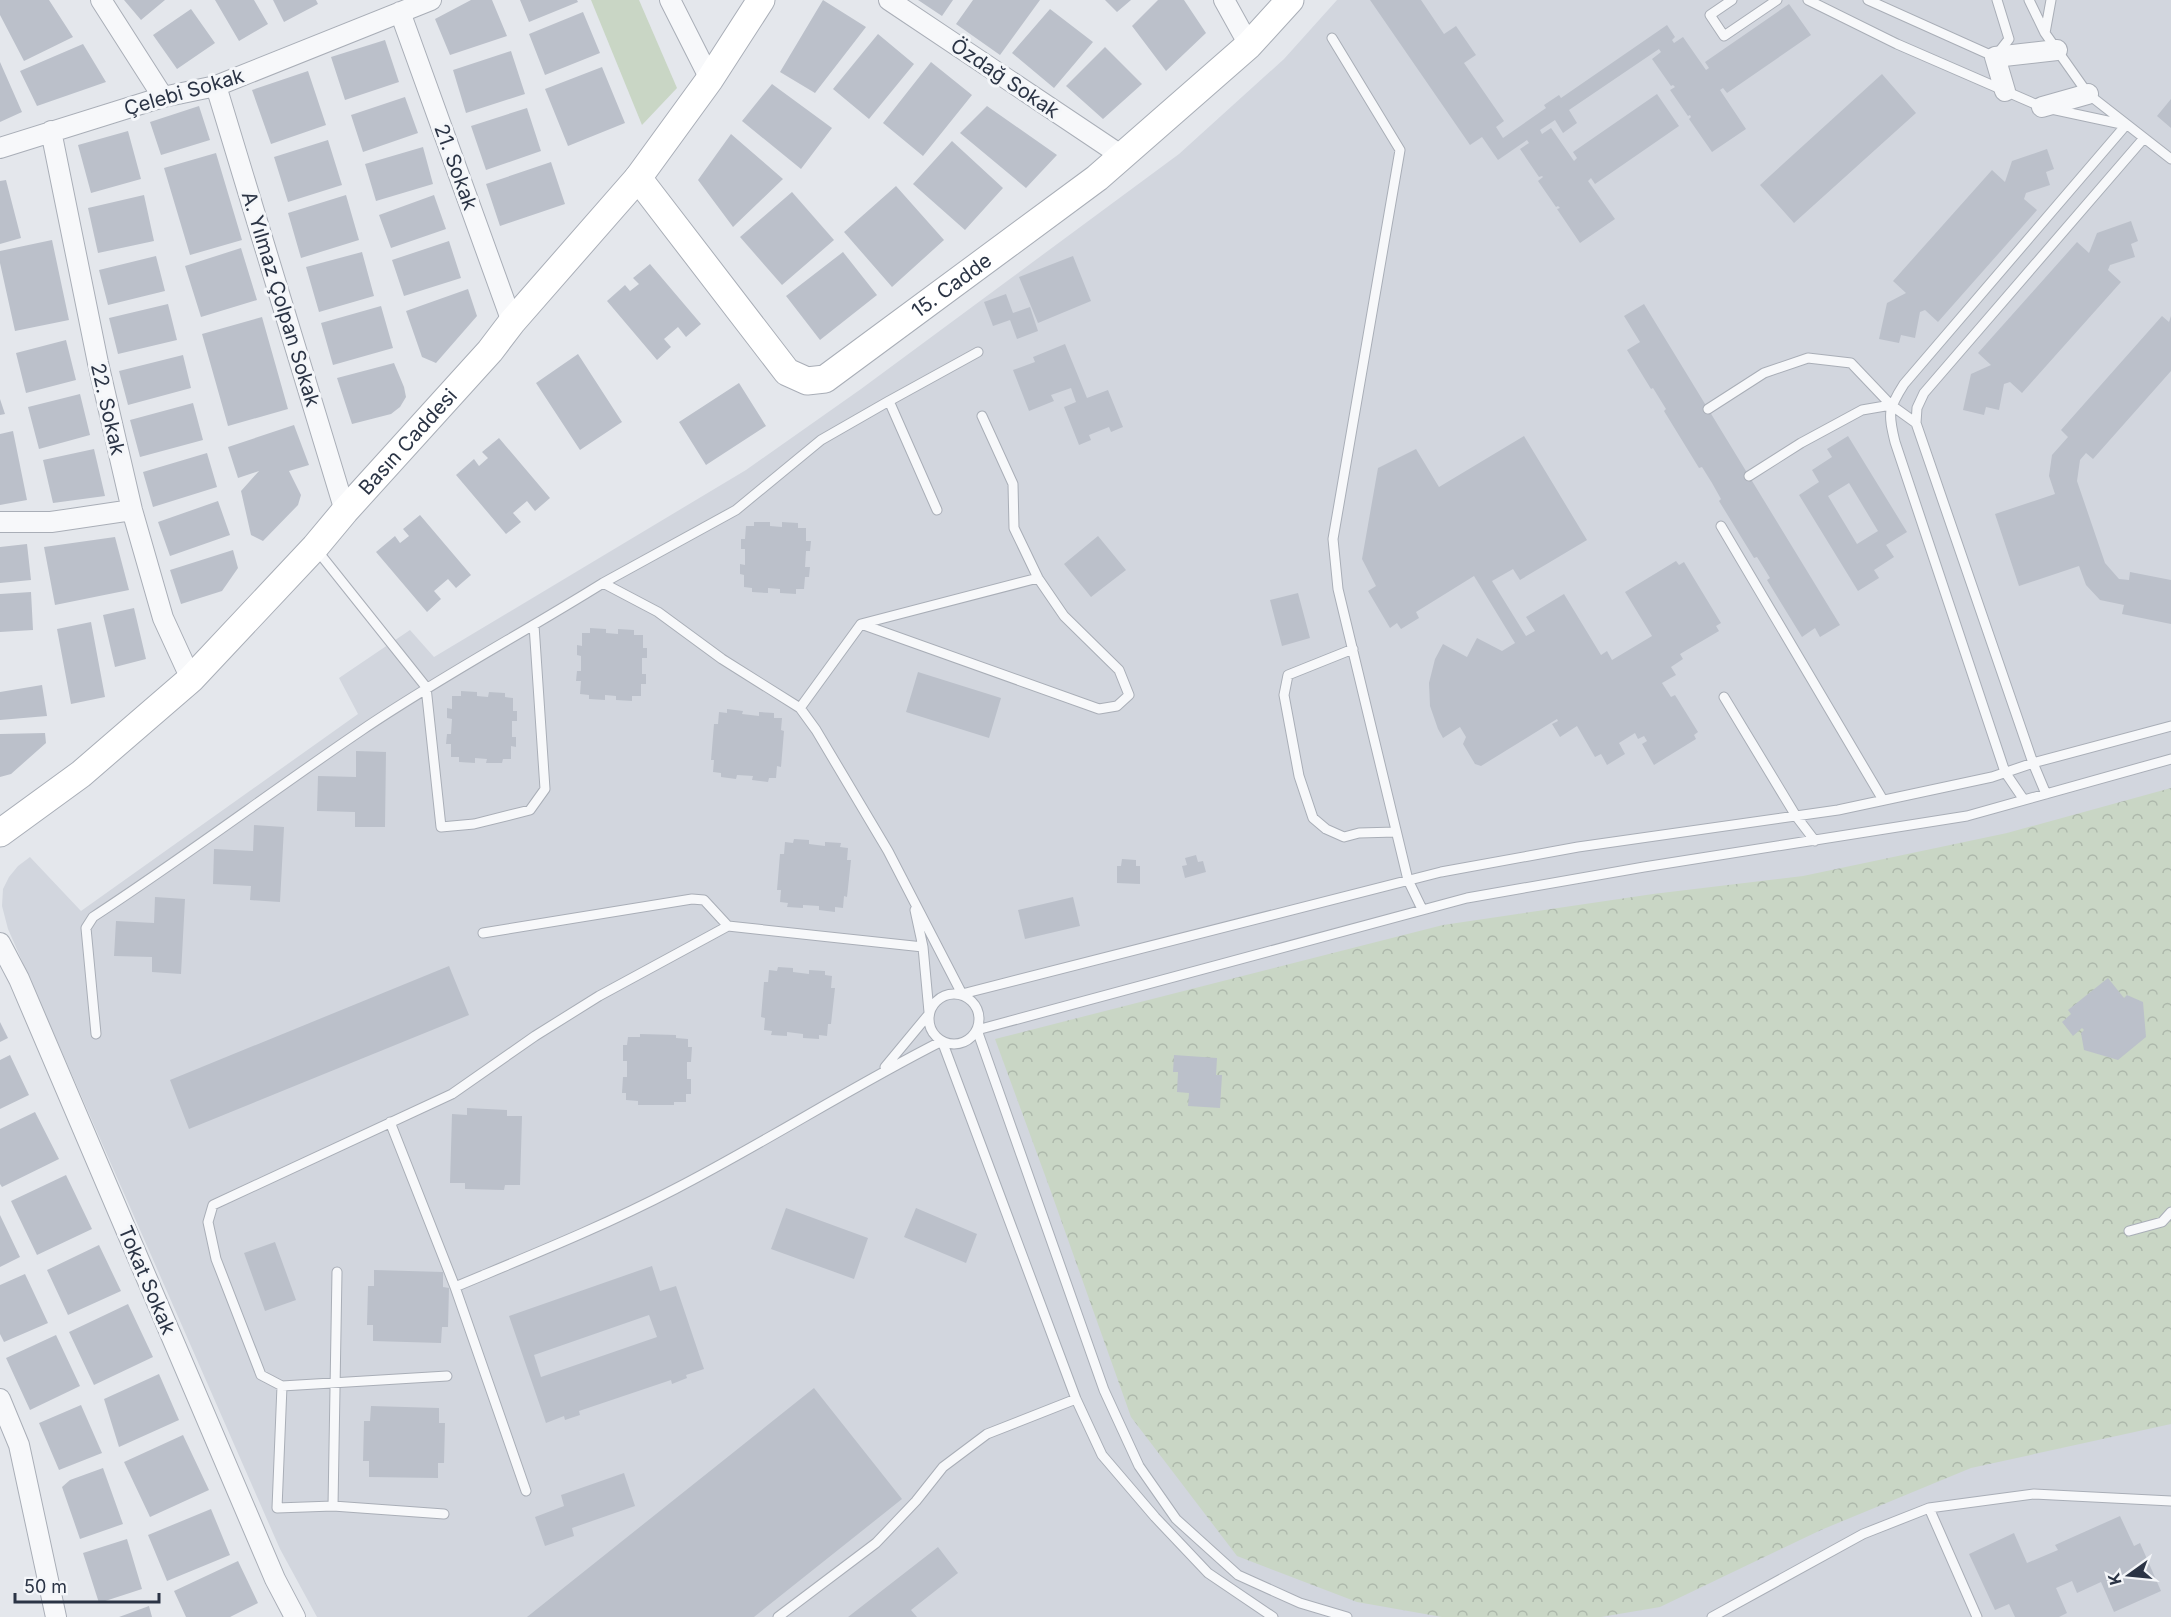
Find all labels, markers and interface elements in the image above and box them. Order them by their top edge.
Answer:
street label: Özdağ Sokak [946,33,1064,123]
street label: Çelebi Sokak [121,63,247,121]
street label: 21. Sokak [429,121,483,213]
street label: A. Yılmaz Çolpan Sokak [237,188,325,410]
street label: 15. Cadde [907,248,996,323]
street label: 22. Sokak [86,361,130,457]
street label: Basın Caddesi [354,384,462,500]
street label: Tokat Sokak [113,1222,181,1338]
north arrow [2099,1545,2159,1605]
scale bar [15,1566,159,1604]
text: K [2103,1570,2126,1587]
text: 50 m [24,1576,67,1597]

